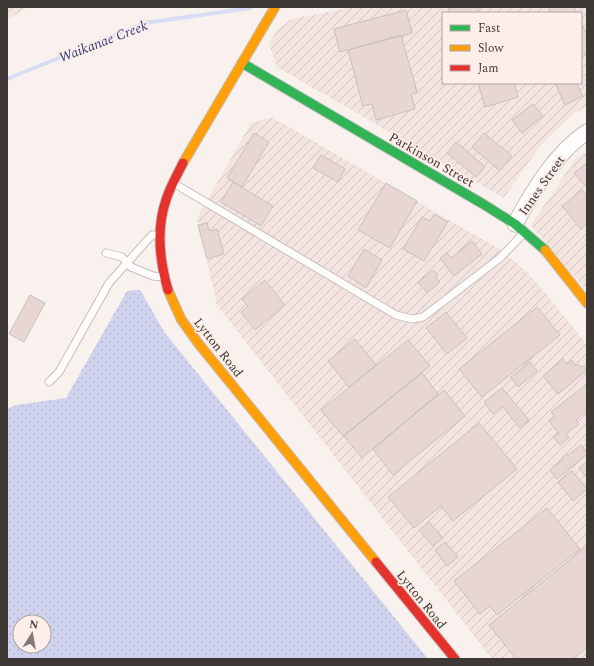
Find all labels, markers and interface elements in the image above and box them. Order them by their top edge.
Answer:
legend [442,12,582,84]
water label: Waikanae Creek [56,15,151,68]
text: Fast [478,19,500,38]
text: Slow [478,39,504,58]
text: Jam [478,59,499,78]
street label: Parkinson Street [385,127,478,193]
street label: Innes Street [514,151,570,220]
street label: Lytton Road [189,314,248,382]
street label: Lytton Road [391,566,451,633]
north arrow [12,614,52,654]
text: N [28,615,40,634]

